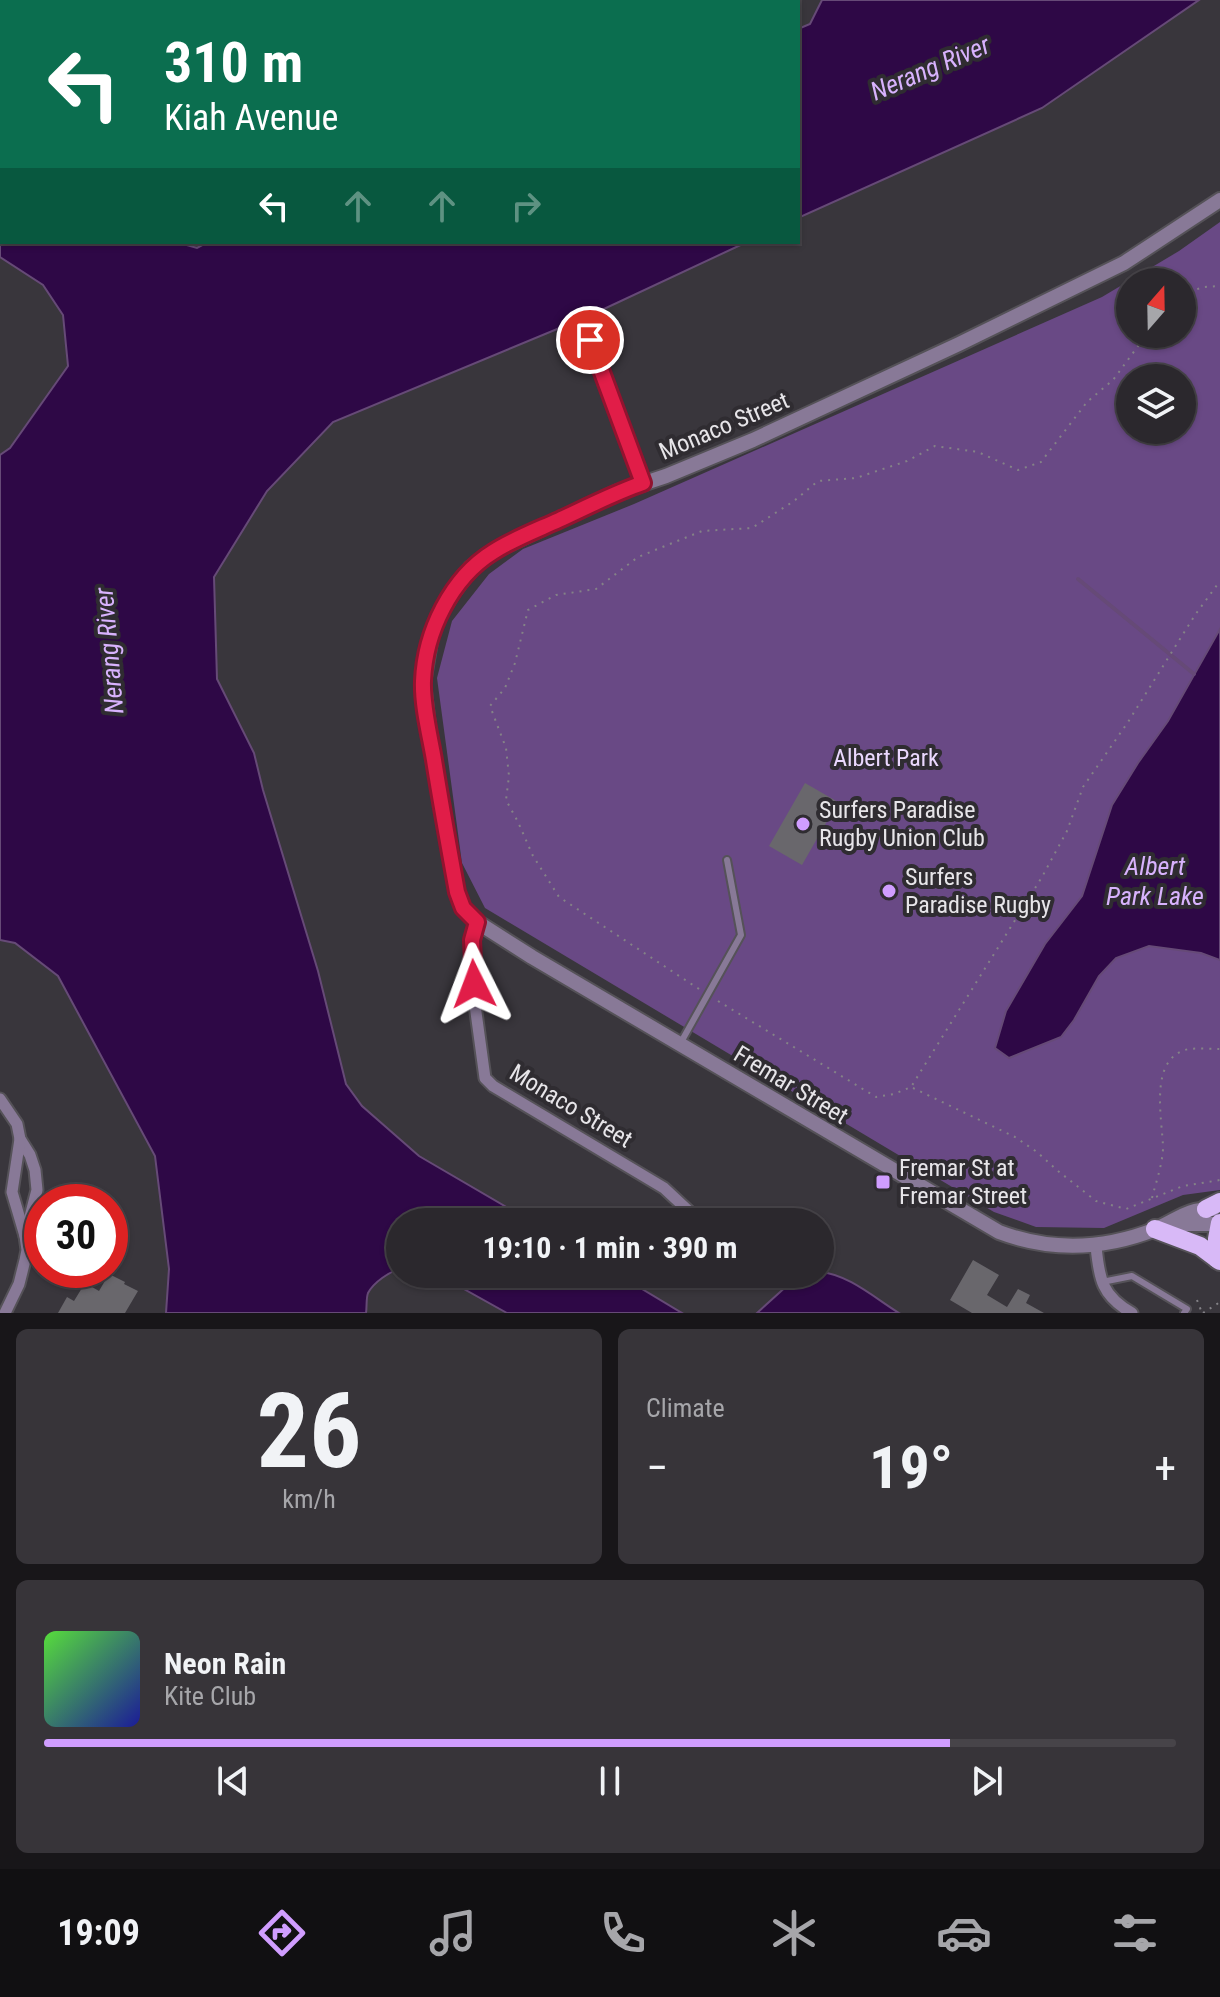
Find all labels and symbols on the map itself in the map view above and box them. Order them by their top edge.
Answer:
water label: Nerang River [866,29,995,107]
north arrow [1116,268,1196,348]
pin [556,306,624,374]
street label: Monaco Street [655,386,793,466]
water label: Nerang River [88,585,129,715]
park label: Albert Park [833,744,939,772]
place label: Surfers Paradise Rugby Union Club [819,796,985,852]
marker: Surfers Paradise Rugby Union Club [794,815,812,833]
water label: Albert Park Lake [1106,851,1204,911]
place label: Surfers Paradise Rugby [905,863,1051,919]
marker: Surfers Paradise Rugby [880,882,898,900]
position arrow [432,942,516,1026]
street label: Fremar Street [729,1040,853,1130]
street label: Monaco Street [505,1058,637,1154]
place label: Fremar St at Fremar Street [899,1154,1027,1210]
marker: Fremar St at Fremar Street [874,1173,892,1191]
speed limit sign: 30 [24,1184,128,1288]

